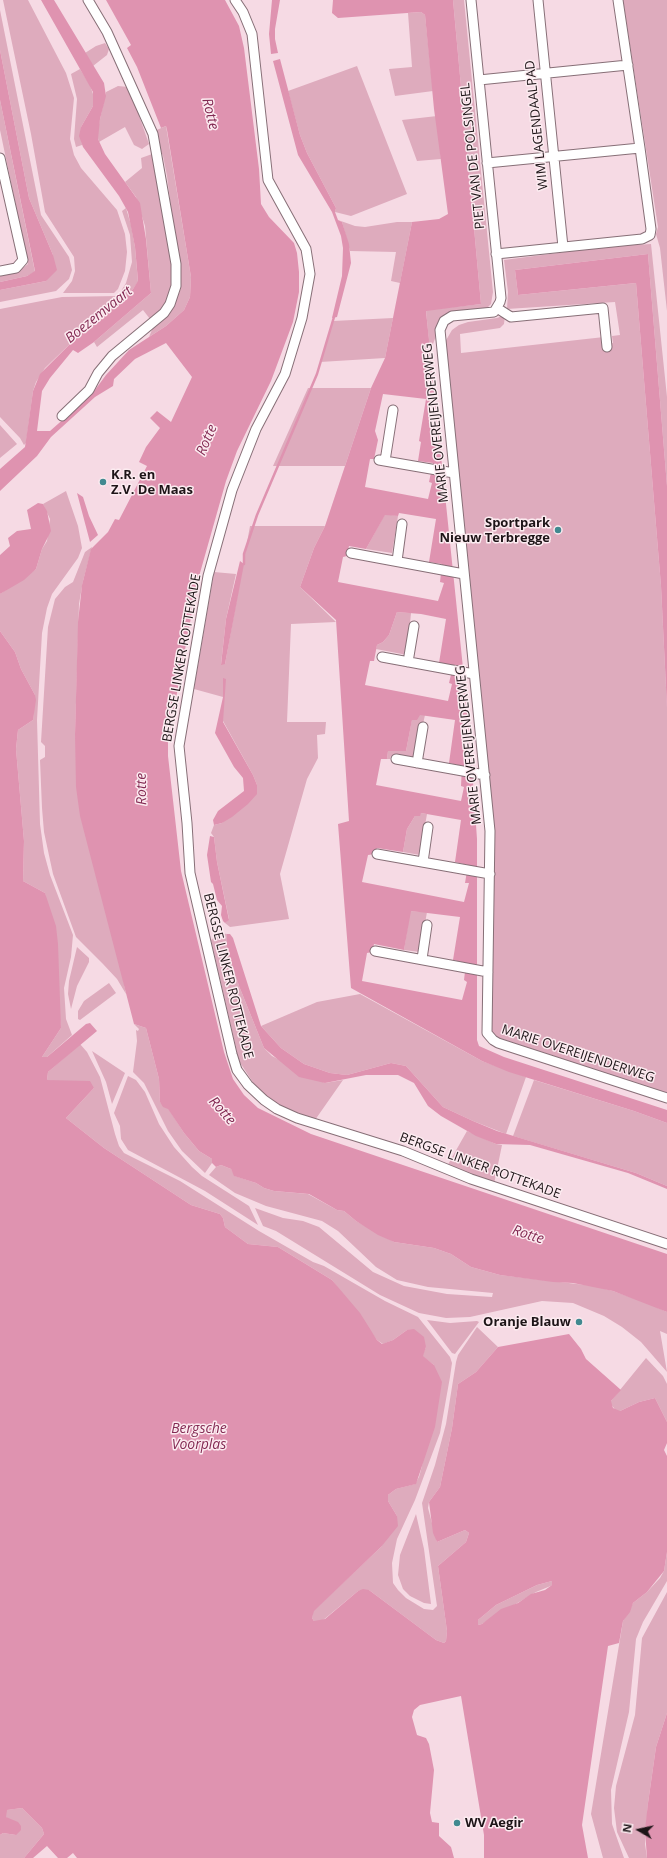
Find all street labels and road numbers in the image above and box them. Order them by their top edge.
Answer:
street label: WIM LAGENDAALPAD [522,59,552,191]
street label: PIET VAN DE POLSINGEL [458,82,488,230]
street label: MARIE OVEREIJENDERWEG [420,343,452,503]
street label: BERGSE LINKER ROTTEKADE [160,573,204,743]
street label: MARIE OVEREIJENDERWEG [453,665,485,825]
street label: BERGSE LINKER ROTTEKADE [200,892,256,1060]
street label: MARIE OVEREIJENDERWEG [500,1022,656,1086]
street label: BERGSE LINKER ROTTEKADE [397,1130,563,1202]

